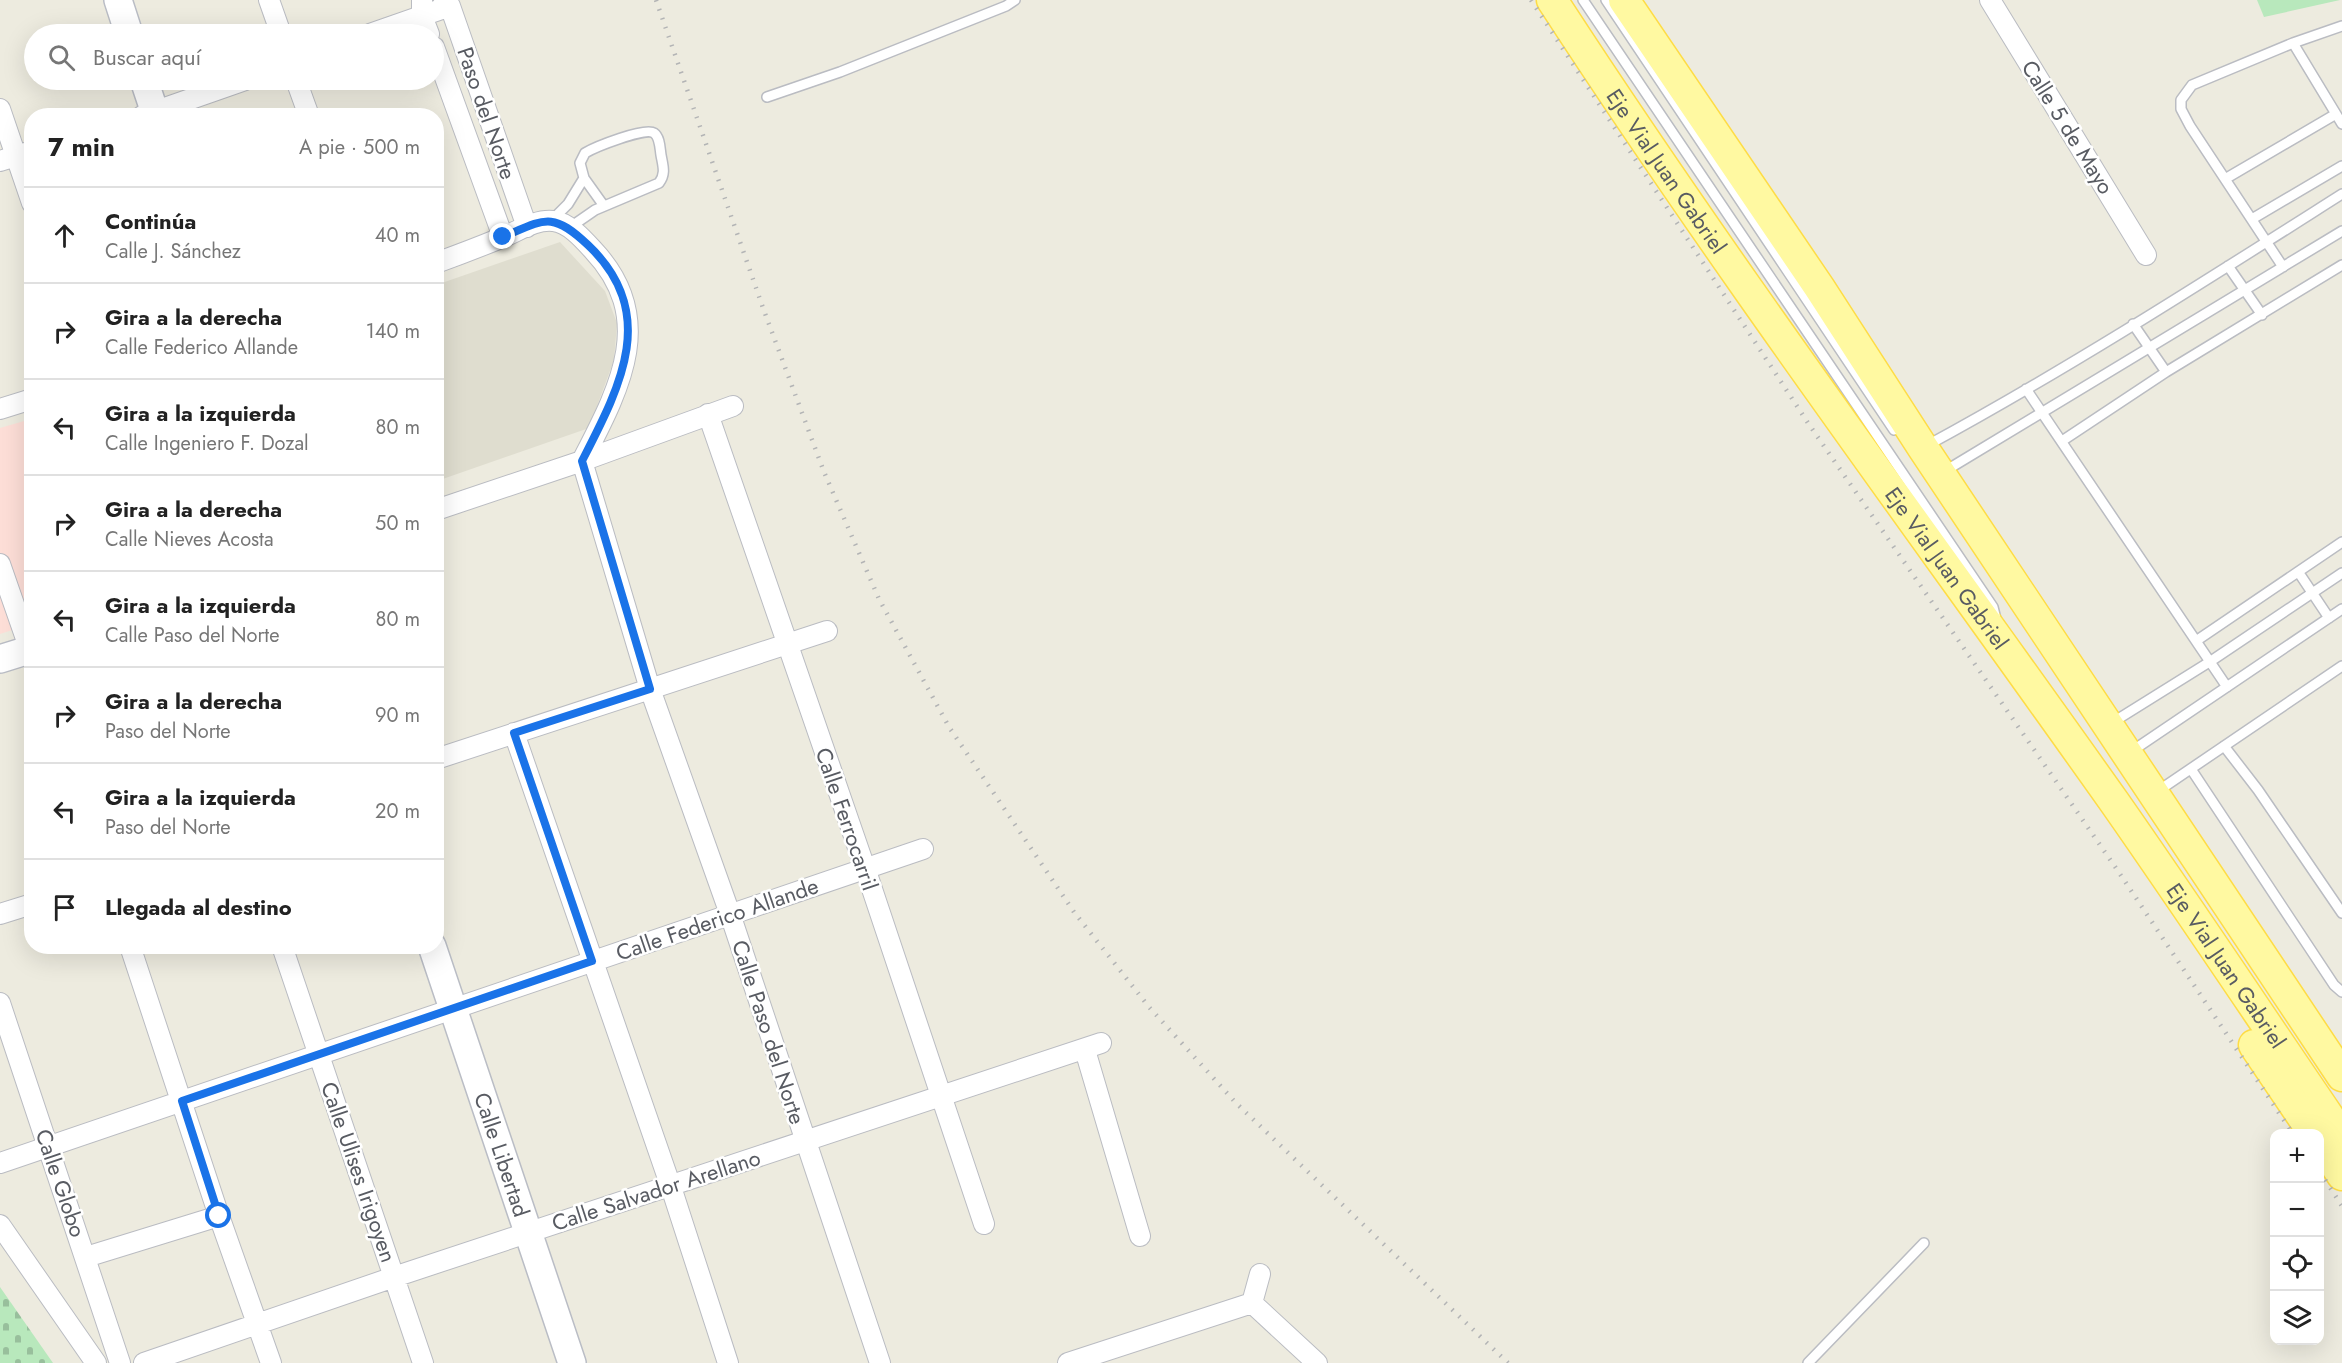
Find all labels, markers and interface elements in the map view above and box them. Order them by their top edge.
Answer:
search box [24,24,444,90]
icon: search [45,41,78,74]
text: Buscar aquí [93,41,201,73]
street label: Paso del Norte [449,42,525,184]
street label: Calle 5 de Mayo [2014,54,2122,200]
street label: Eje Vial Juan Gabriel [1599,82,1735,260]
text: 7 min [48,128,115,166]
text: A pie · 500 m [299,133,420,162]
text: Continúa [105,205,196,237]
icon: ahead [48,219,81,252]
text: 40 m [375,221,420,250]
route end [489,223,515,249]
text: Calle J. Sánchez [105,237,241,266]
text: Gira a la derecha [105,301,282,333]
icon: right [48,315,81,348]
text: 140 m [366,317,420,346]
text: Calle Federico Allande [105,333,298,362]
text: Gira a la izquierda [105,397,296,429]
icon: left [48,411,81,444]
text: 80 m [375,413,420,442]
text: Calle Ingeniero F. Dozal [105,429,309,458]
street label: Eje Vial Juan Gabriel [1877,480,2016,656]
text: Gira a la derecha [105,493,282,525]
icon: right [48,507,81,540]
text: 50 m [375,509,420,538]
text: Calle Nieves Acosta [105,525,274,554]
text: Gira a la izquierda [105,589,296,621]
icon: left [48,603,81,636]
text: 80 m [375,605,420,634]
text: Calle Paso del Norte [105,621,279,650]
text: Gira a la derecha [105,685,282,717]
icon: right [48,699,81,732]
text: 90 m [375,701,420,730]
text: Paso del Norte [105,717,231,746]
street label: Calle Ferrocarril [808,743,886,895]
text: Gira a la izquierda [105,781,296,813]
icon: left [48,795,81,828]
text: 20 m [375,797,420,826]
text: Paso del Norte [105,813,231,842]
street label: Calle Federico Allande [611,869,823,969]
street label: Eje Vial Juan Gabriel [2159,877,2294,1055]
icon: arrive [48,891,81,924]
text: Llegada al destino [105,891,292,923]
street label: Calle Paso del Norte [724,936,814,1128]
street label: Calle Ulises Irigoyen [313,1077,405,1267]
street label: Calle Libertad [466,1088,538,1221]
street label: Calle Globo [28,1125,94,1241]
map controls [2270,1129,2324,1345]
button: + [2270,1129,2324,1183]
street label: Calle Salvador Arellano [548,1141,764,1239]
button: − [2270,1183,2324,1237]
route start [205,1202,231,1228]
button: locate [2270,1237,2324,1291]
button: layers [2270,1291,2324,1345]

